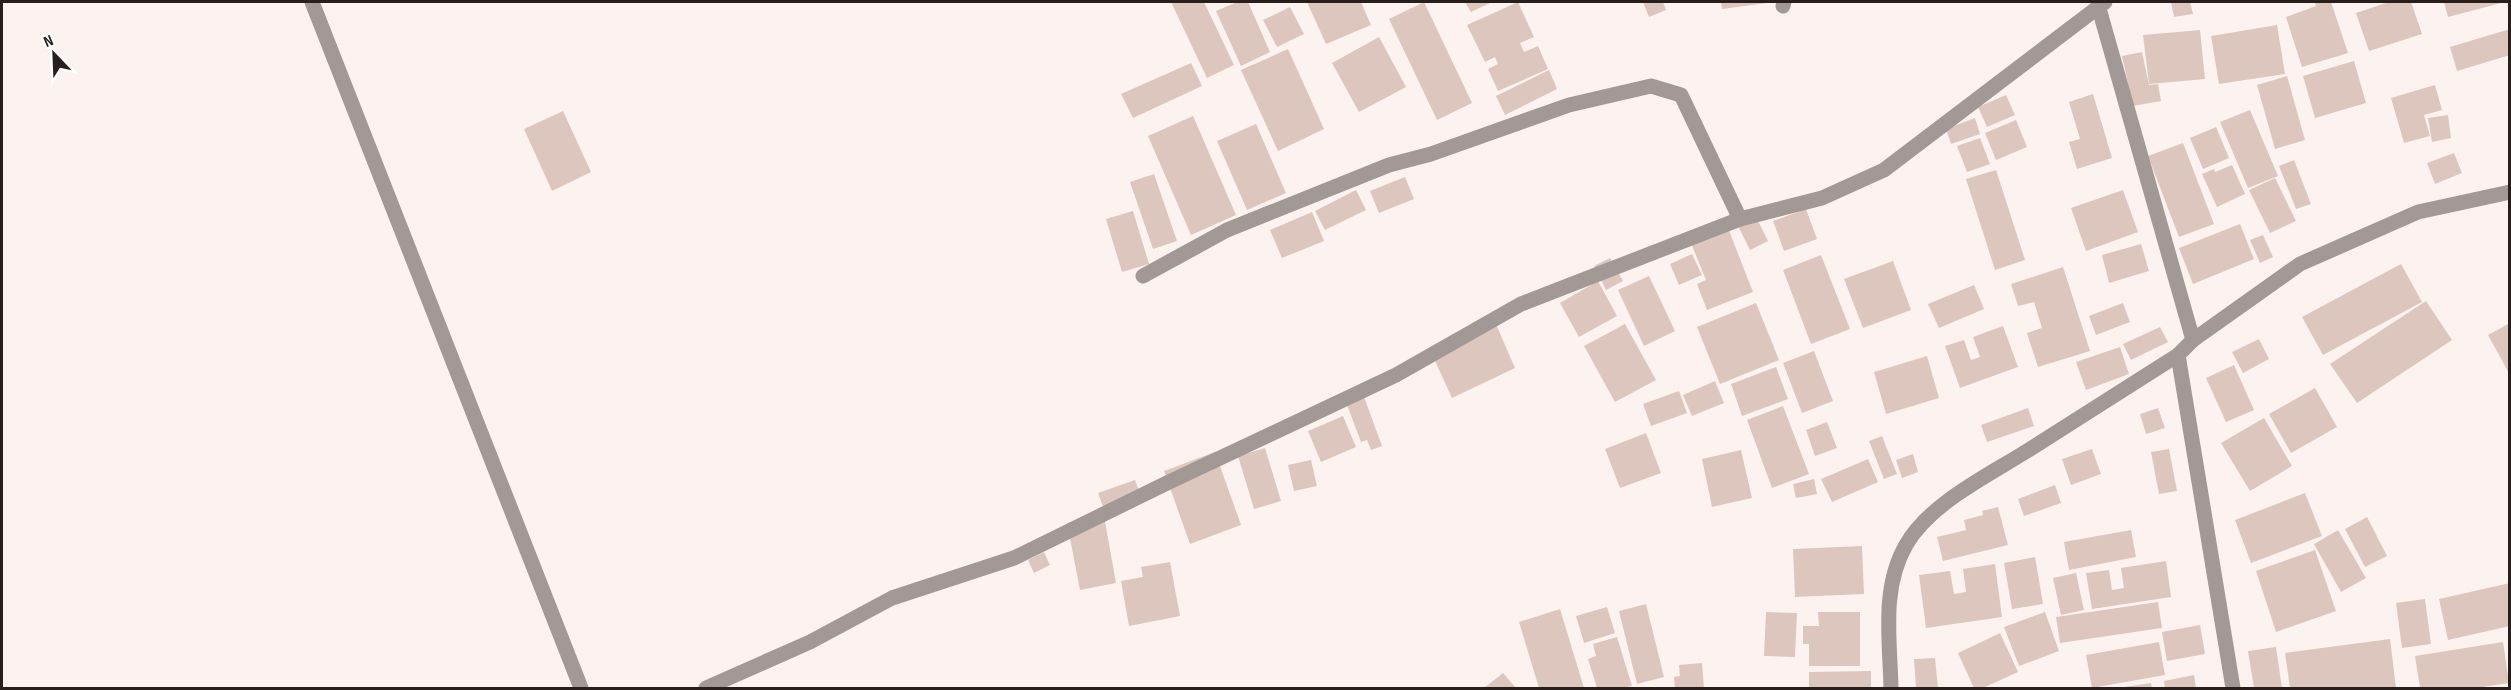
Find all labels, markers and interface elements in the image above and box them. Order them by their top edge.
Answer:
north arrow [24,24,84,84]
text: N [41,31,56,52]

